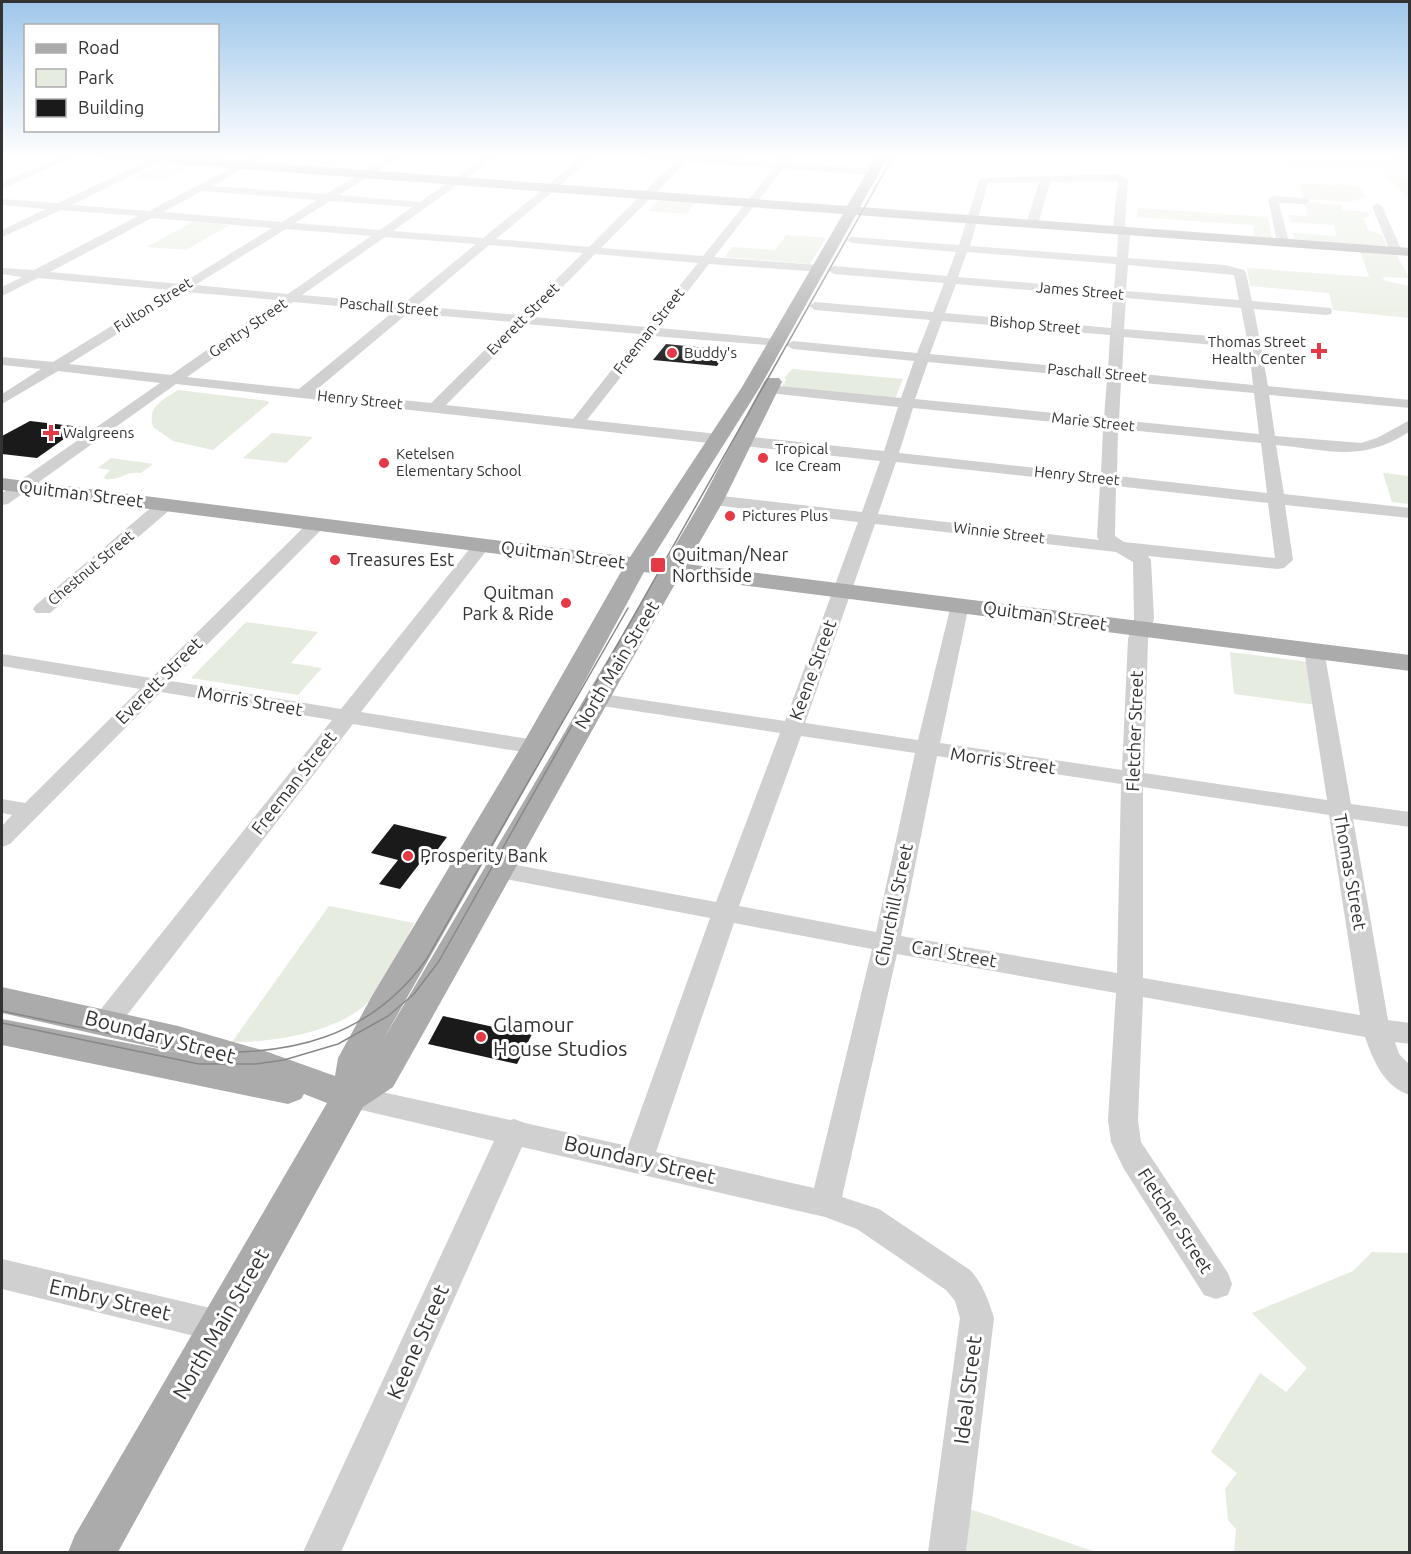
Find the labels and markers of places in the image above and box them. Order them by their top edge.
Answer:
place label: Thomas Street Health Center [1208,333,1306,367]
marker: Thomas Street Health Center [1310,342,1328,360]
place label: Buddy's [684,344,737,361]
marker: Buddy's [665,346,679,360]
place label: Walgreens [63,424,134,441]
marker: Walgreens [44,426,58,440]
place label: Tropical Ice Cream [775,440,841,474]
place label: Ketelsen Elementary School [396,445,522,479]
marker: Tropical Ice Cream [756,451,770,465]
marker: Ketelsen Elementary School [377,456,391,470]
place label: Pictures Plus [742,507,828,524]
marker: Pictures Plus [723,509,737,523]
place label: Quitman/Near Northside [672,544,788,585]
place label: Treasures Est [347,549,454,569]
marker: Treasures Est [328,553,342,567]
marker: Quitman/Near Northside [649,556,667,574]
place label: Quitman Park & Ride [462,582,554,623]
marker: Quitman Park & Ride [559,596,573,610]
place label: Prosperity Bank [420,845,548,865]
marker: Prosperity Bank [401,849,415,863]
place label: Glamour House Studios [493,1012,627,1060]
marker: Glamour House Studios [474,1030,488,1044]

